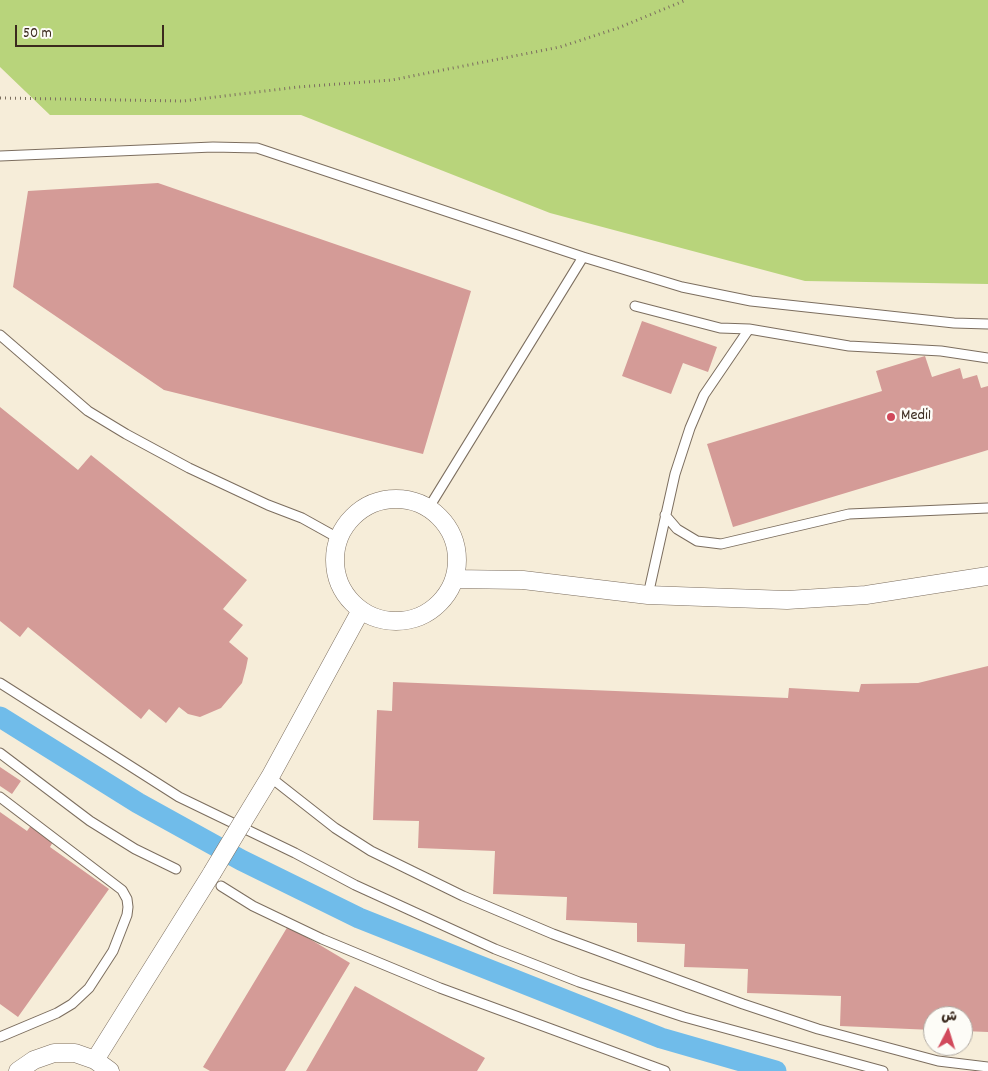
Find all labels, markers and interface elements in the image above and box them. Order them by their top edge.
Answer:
scale bar [18,15,166,47]
text: 50 m [23,23,52,45]
place label: Medi1 [901,407,931,427]
marker: Medi1 [885,411,897,423]
north arrow [923,1006,973,1056]
text: ش [941,1006,958,1028]

